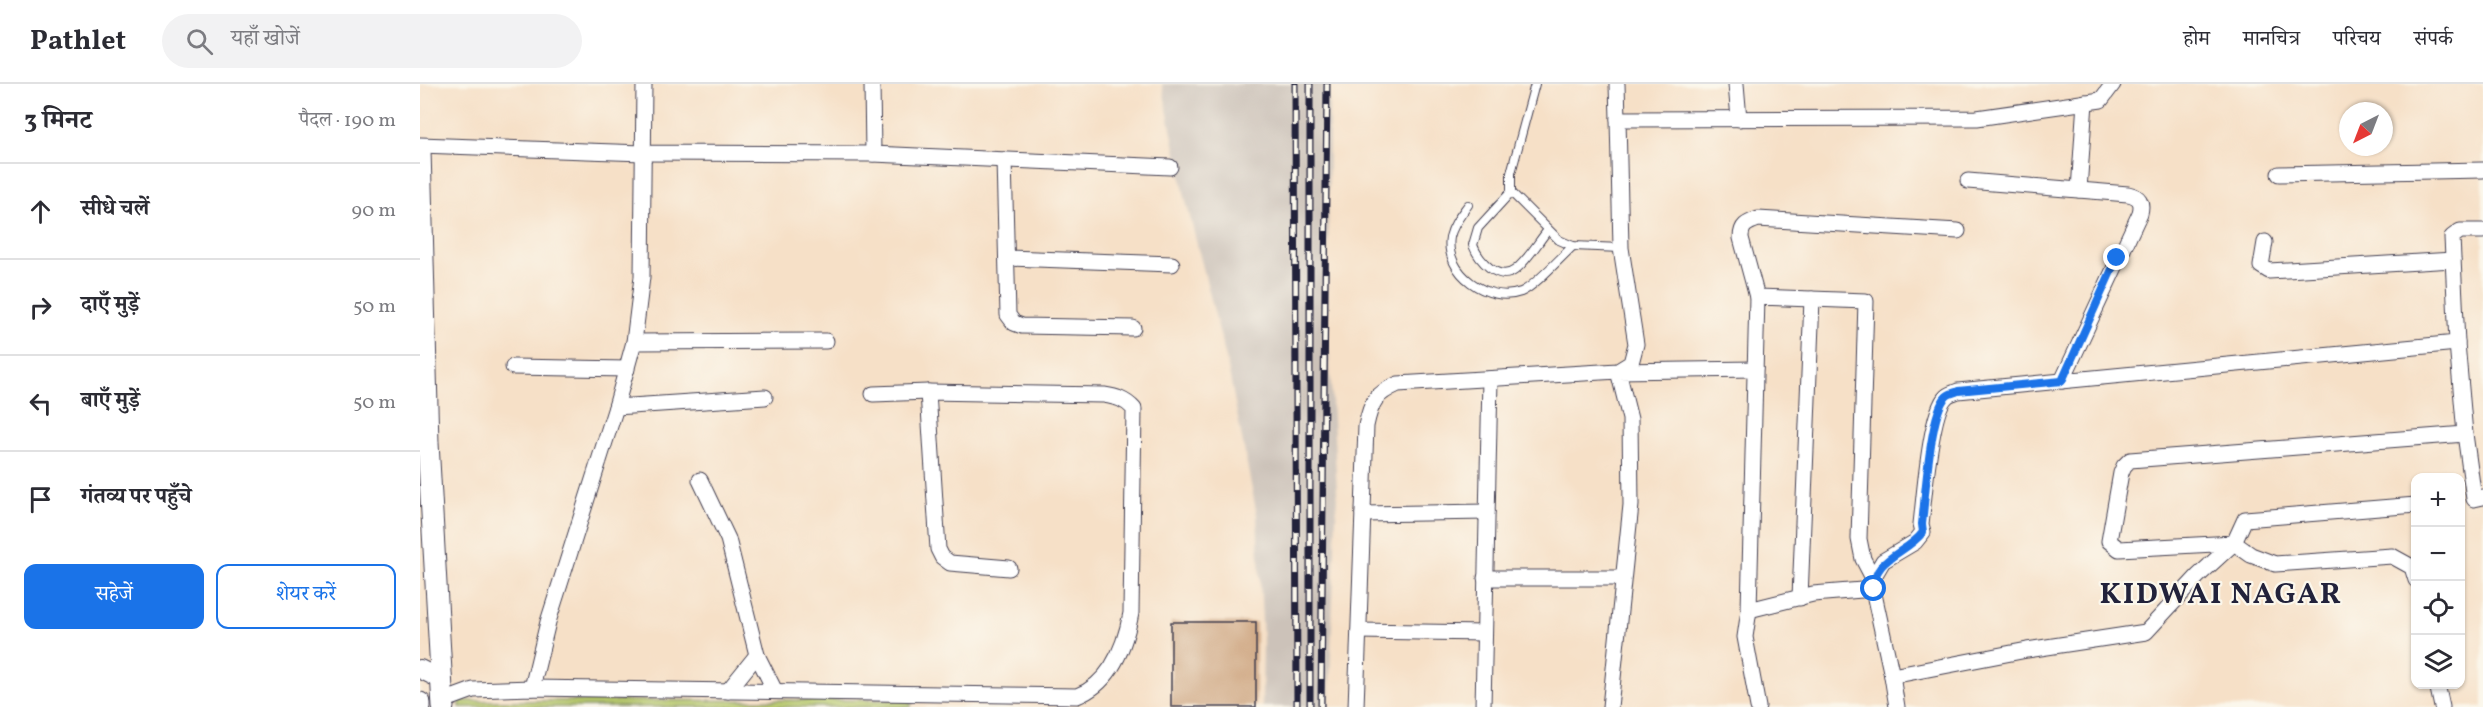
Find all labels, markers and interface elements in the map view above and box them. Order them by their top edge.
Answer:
search box [162,14,582,68]
text: Pathlet [30,22,126,61]
text: यहाँ खोजें [231,24,300,55]
icon: search [183,25,216,58]
text: होम [2183,25,2210,54]
text: मानचित्र [2243,25,2300,54]
text: परिचय [2333,25,2381,54]
text: संपर्क [2414,25,2453,54]
north arrow [2339,102,2393,156]
text: 3 मिनट [24,103,92,139]
text: पैदल · 190 m [299,107,396,135]
text: सीधे चलें [81,194,149,225]
icon: ahead [24,195,57,228]
text: 90 m [352,197,396,225]
route end [2103,244,2129,270]
text: दाएँ मुड़ें [81,290,139,321]
icon: right [24,291,57,324]
text: 50 m [353,293,396,321]
text: बाएँ मुड़ें [81,386,140,417]
icon: left [24,387,57,420]
text: 50 m [353,389,396,417]
map controls [2411,473,2465,689]
button: + [2411,473,2465,527]
text: गंतव्य पर पहुँचे [81,482,192,513]
icon: arrive [24,483,57,516]
button: − [2411,527,2465,581]
button: सहेजें [24,564,204,629]
button: शेयर करें [216,564,396,629]
district label: KIDWAI NAGAR [2100,574,2342,616]
route start [1860,575,1886,601]
button: locate [2411,581,2465,635]
button: layers [2411,635,2465,689]

